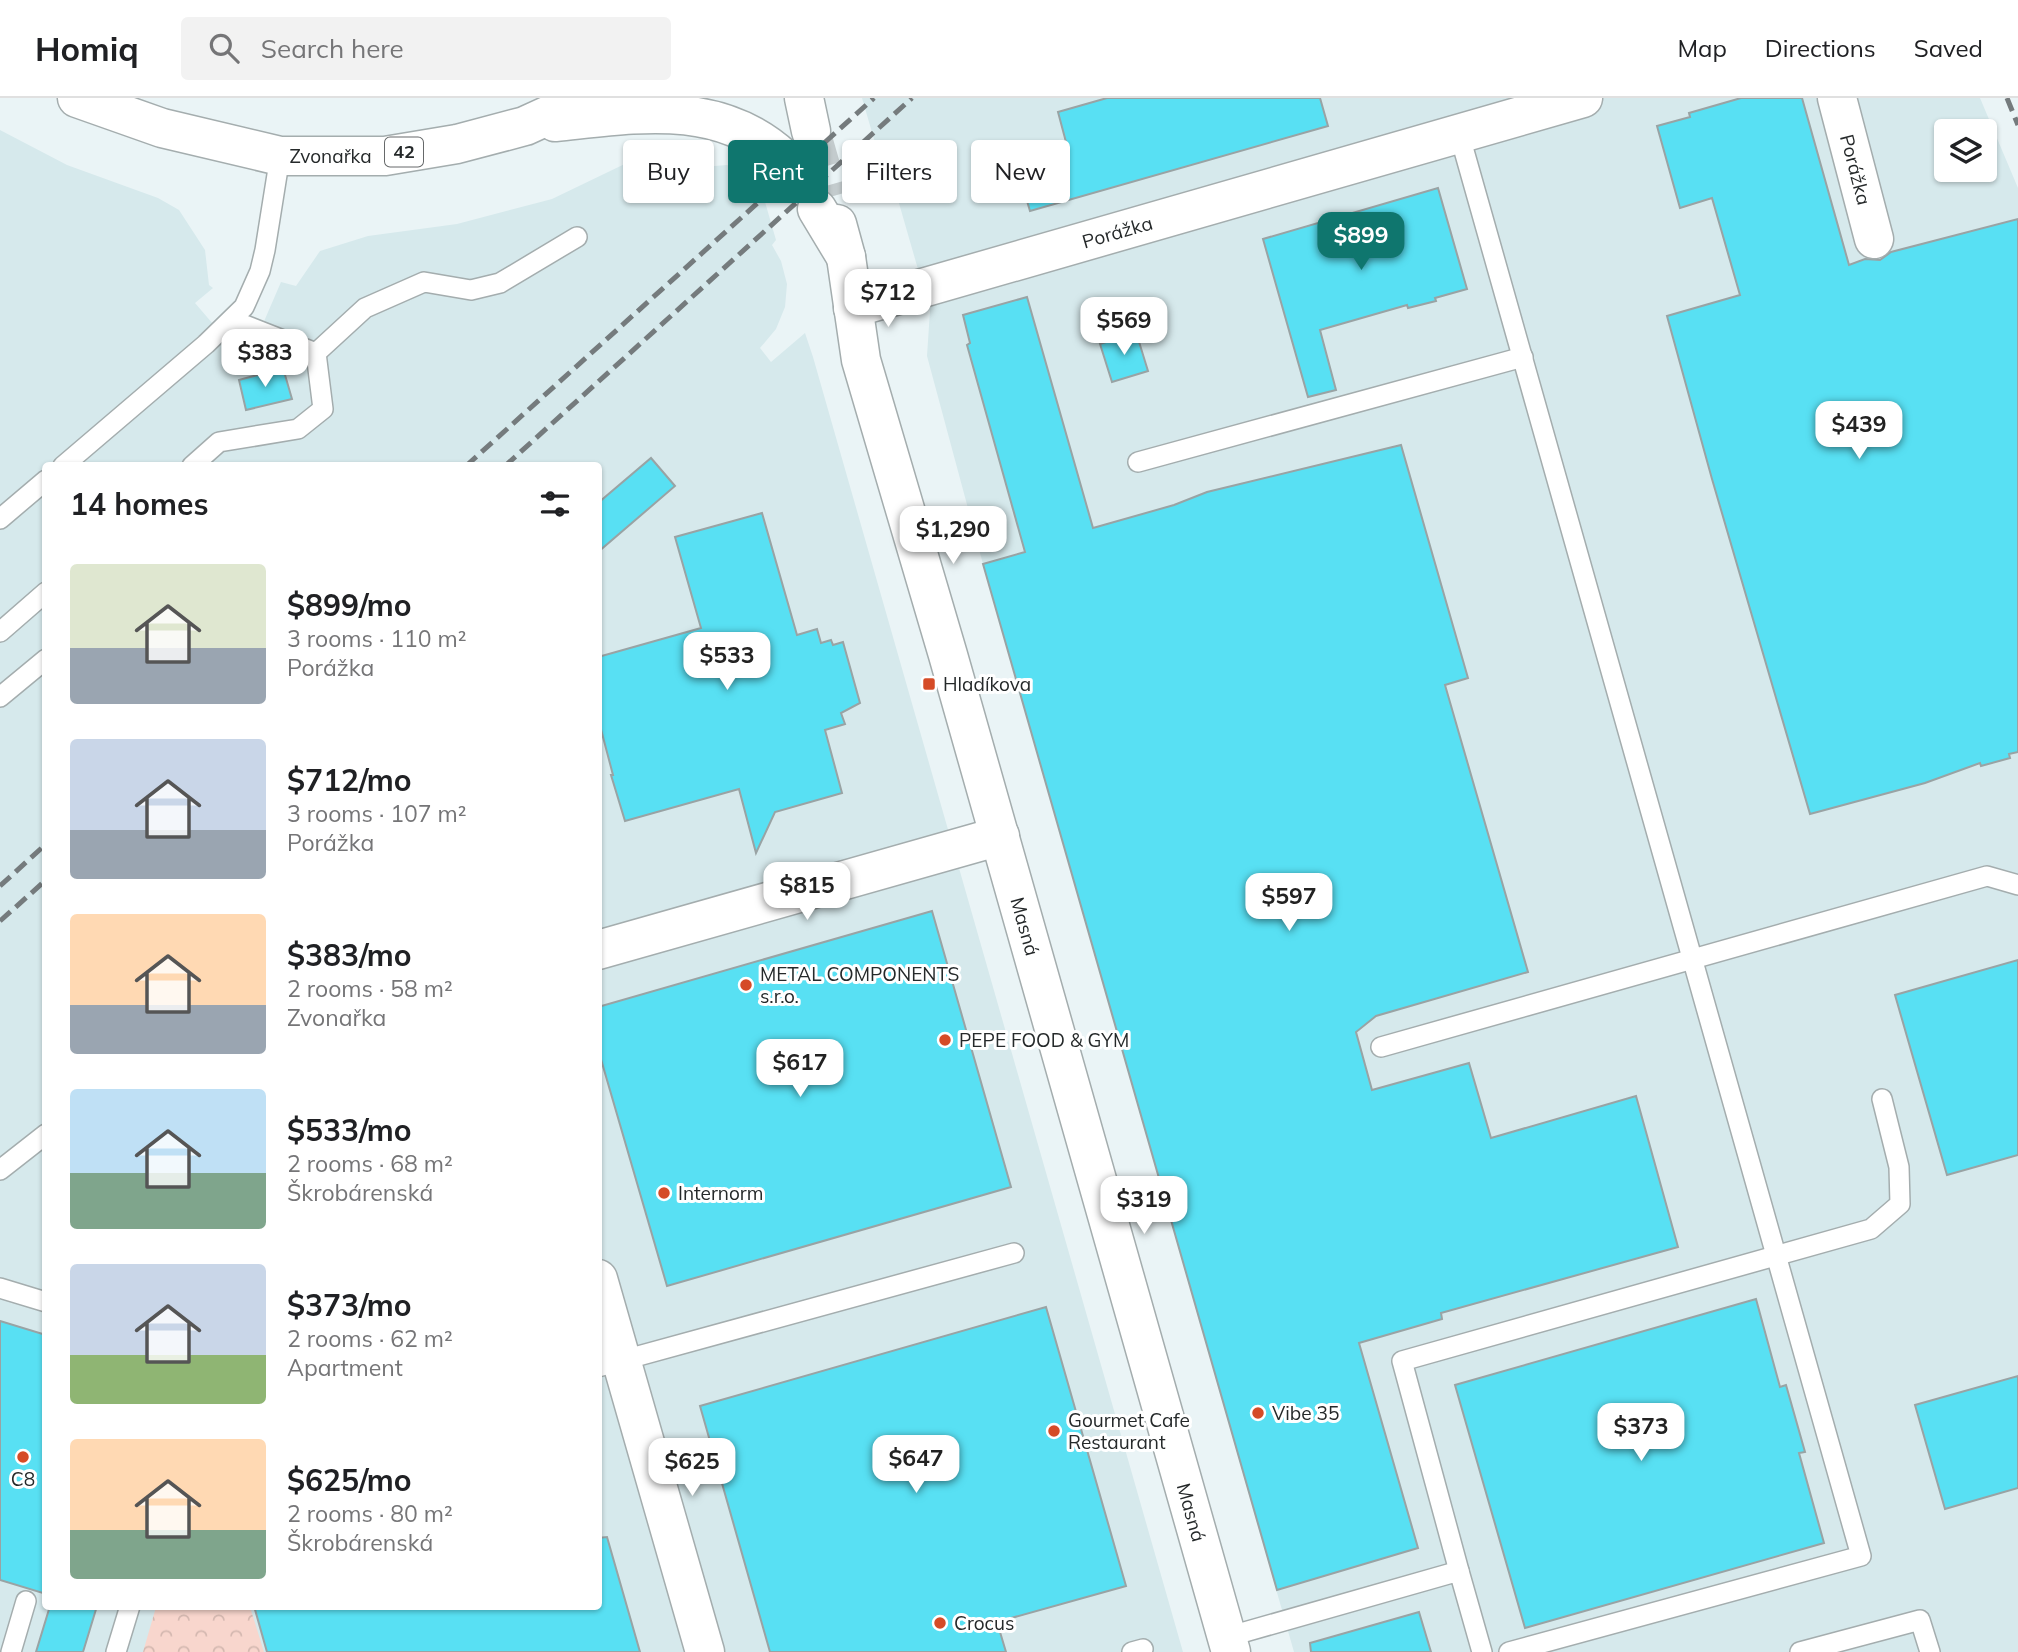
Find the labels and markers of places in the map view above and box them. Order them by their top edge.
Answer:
pin: $899 [1320,212,1402,272]
pin: $712 [847,270,929,329]
pin: $569 [1083,298,1165,357]
pin: $383 [224,330,306,389]
pin: $439 [1818,402,1900,461]
pin: $1,290 [896,506,1010,566]
pin: $533 [686,632,768,692]
place label: Hladíkova [943,672,1031,696]
marker: Hladíkova [921,676,937,692]
pin: $815 [766,862,848,922]
pin: $597 [1248,874,1330,933]
place label: METAL COMPONENTS s.r.o. [760,962,959,1008]
marker: METAL COMPONENTS s.r.o. [738,977,754,993]
place label: PEPE FOOD & GYM [959,1028,1129,1052]
marker: PEPE FOOD & GYM [937,1032,953,1048]
pin: $617 [759,1040,841,1099]
pin: $319 [1103,1176,1185,1236]
place label: Internorm [678,1181,763,1205]
marker: Internorm [656,1185,672,1201]
place label: Vibe 35 [1272,1401,1339,1425]
pin: $373 [1600,1404,1682,1463]
marker: Vibe 35 [1250,1405,1266,1421]
place label: Gourmet Cafe Restaurant [1068,1408,1190,1454]
marker: Gourmet Cafe Restaurant [1046,1423,1062,1439]
pin: $647 [875,1436,957,1495]
pin: $625 [651,1438,733,1498]
marker: C8 [15,1449,31,1465]
place label: C8 [11,1467,35,1491]
place label: Crocus [954,1611,1014,1635]
marker: Crocus [932,1615,948,1631]

